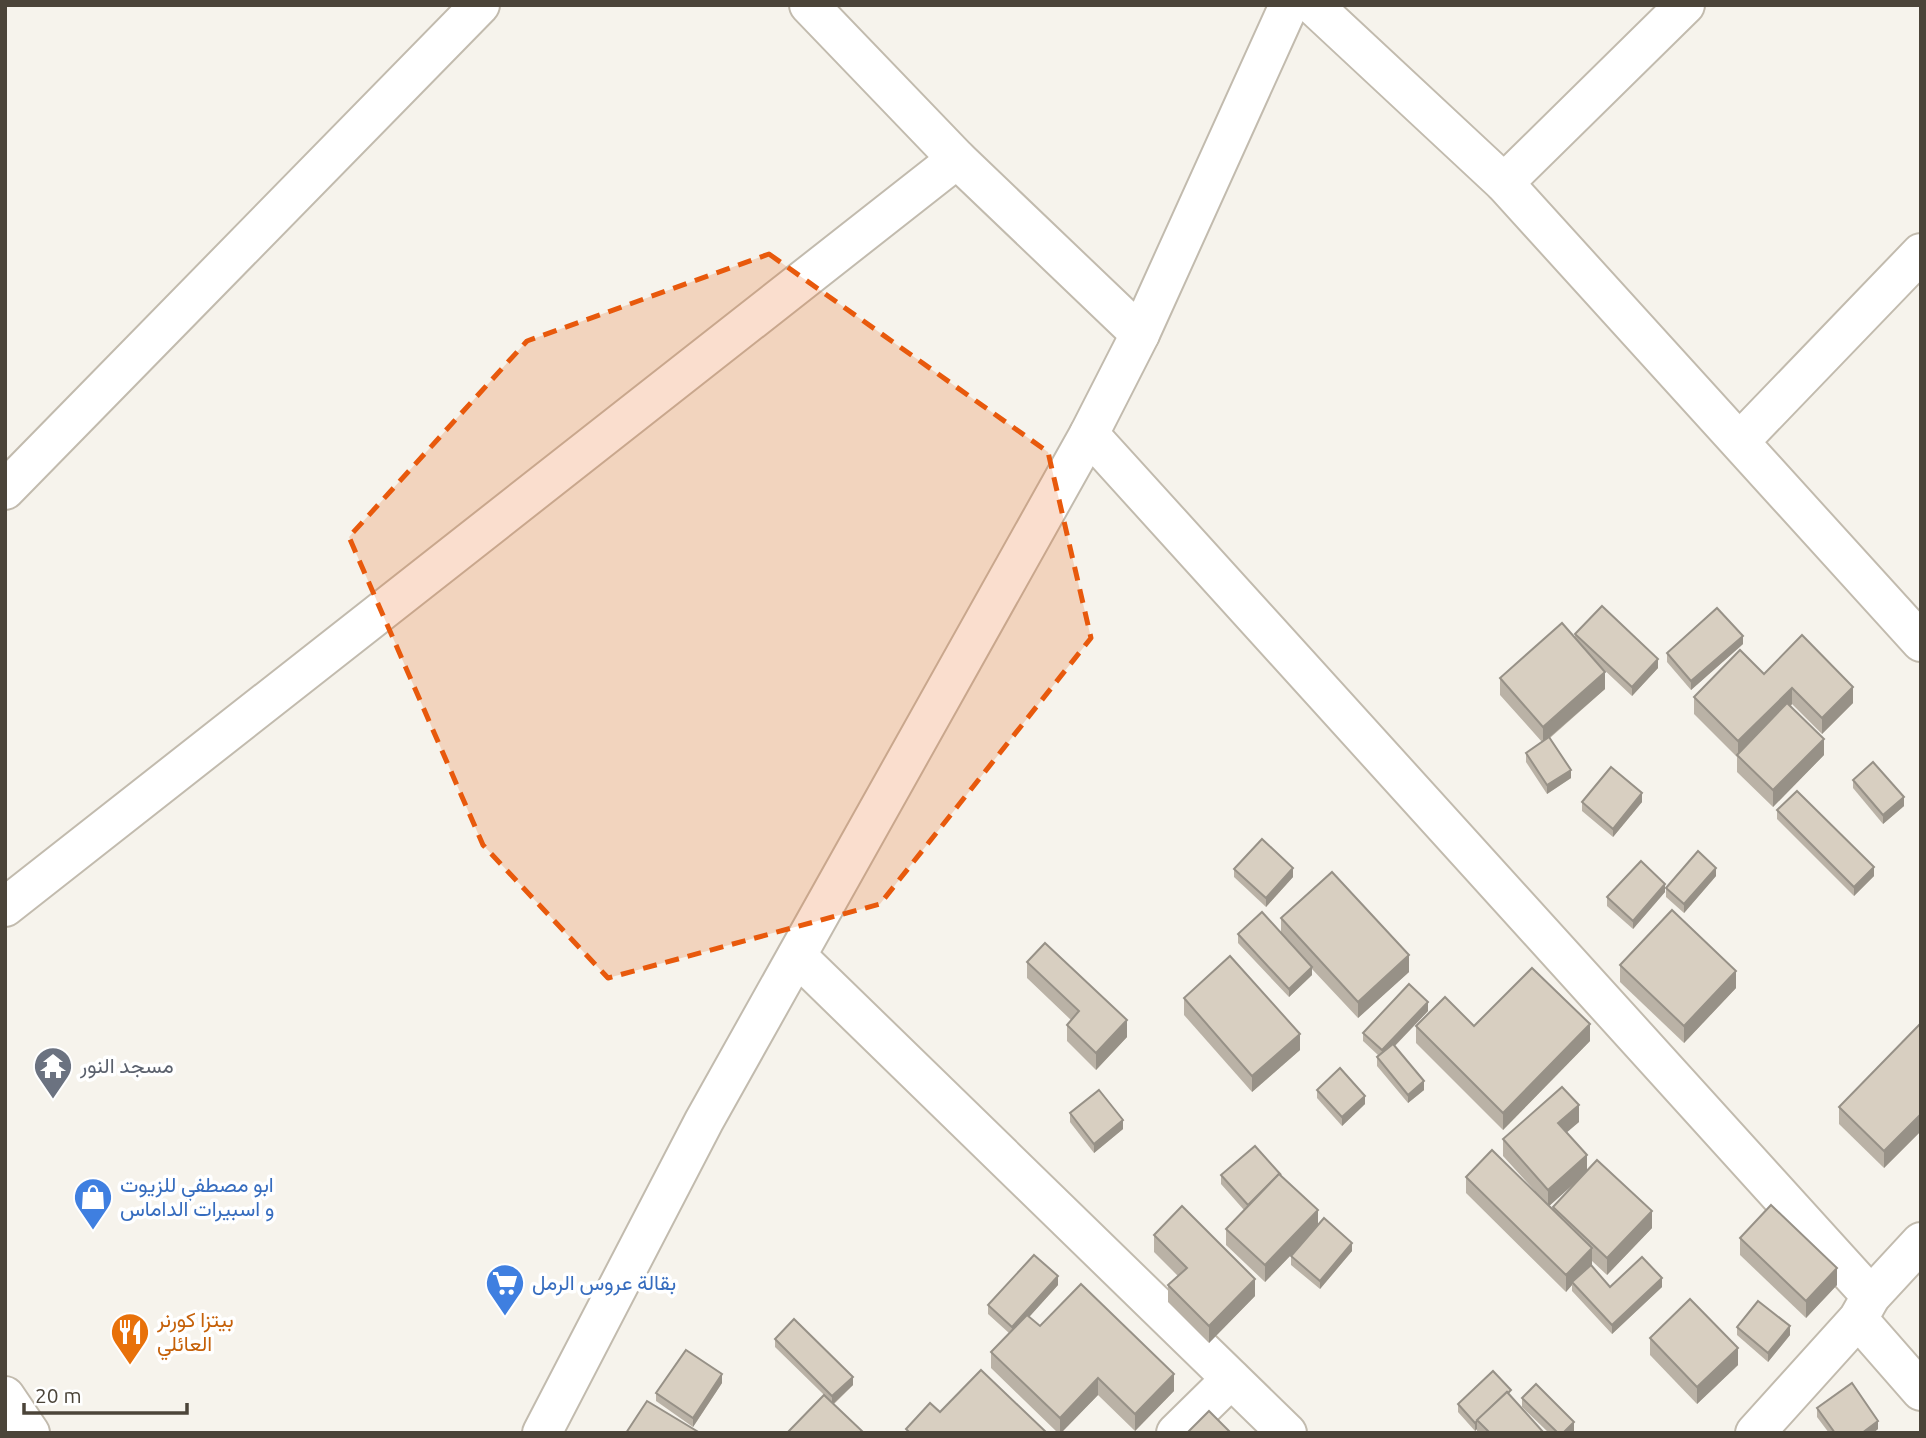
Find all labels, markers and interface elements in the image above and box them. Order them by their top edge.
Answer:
temple icon: مسجد النور [32,1045,74,1100]
place label: مسجد النور [79,1053,174,1079]
place label: ابو مصطفي للزيوت و اسبيرات الداماس [120,1172,274,1222]
shop icon: ابو مصطفي للزيوت و اسبيرات الداماس [72,1176,114,1231]
supermarket icon: بقالة عروس الرمل [484,1262,526,1317]
place label: بقالة عروس الرمل [532,1270,676,1296]
place label: بيتزا كورنر العائلي [156,1307,234,1361]
restaurant icon: بيتزا كورنر العائلي [109,1311,151,1366]
scale bar [24,1372,187,1416]
text: 20 m [35,1383,82,1407]

